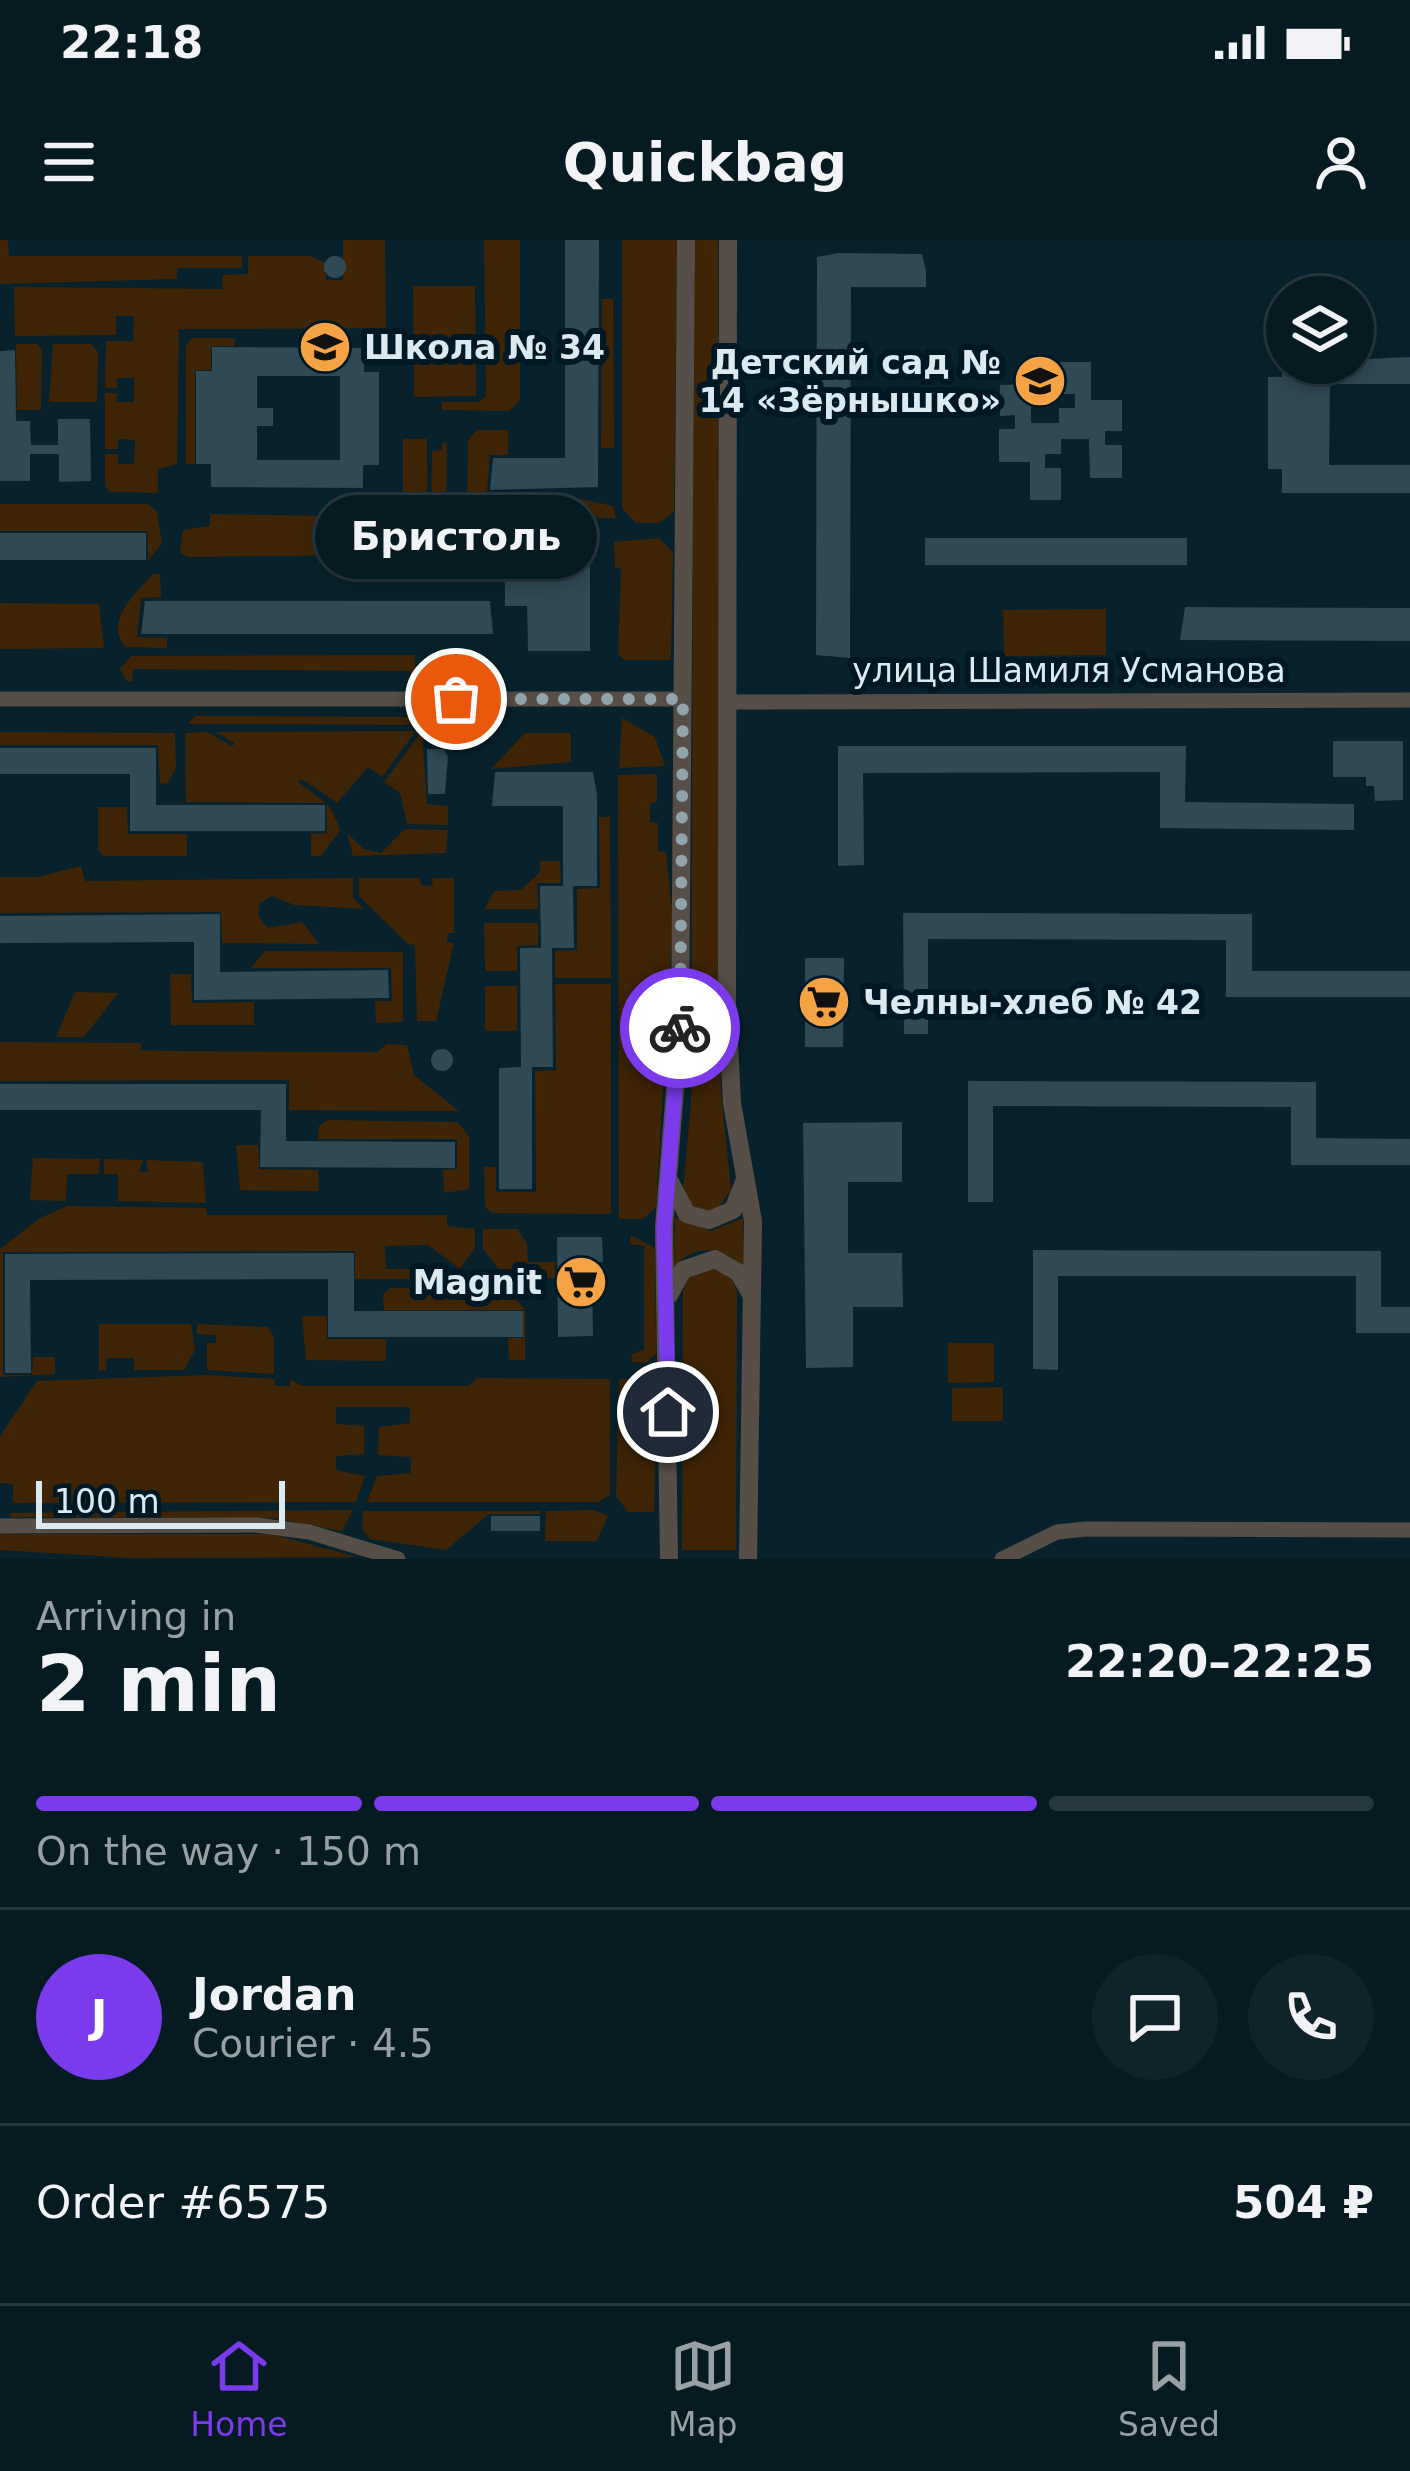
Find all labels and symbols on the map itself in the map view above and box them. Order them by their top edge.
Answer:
school or university icon: Школа № 34 [297,319,353,375]
place label: Школа № 34 [364,328,605,367]
place label: Детский сад № 14 «Зёрнышко» [699,343,1001,420]
school or university icon: Детский сад № 14 «Зёрнышко» [1012,353,1068,409]
callout: Бристоль [315,495,597,579]
pin [405,648,507,750]
street label: улица Шамиля Усманова [852,651,1286,690]
courier [620,968,740,1088]
supermarket icon: Челны-хлеб № 42 [796,974,852,1030]
place label: Челны-хлеб № 42 [863,983,1202,1022]
supermarket icon: Magnit [553,1254,609,1310]
place label: Magnit [413,1263,542,1302]
pin [617,1361,719,1463]
scale bar [36,1475,285,1528]

